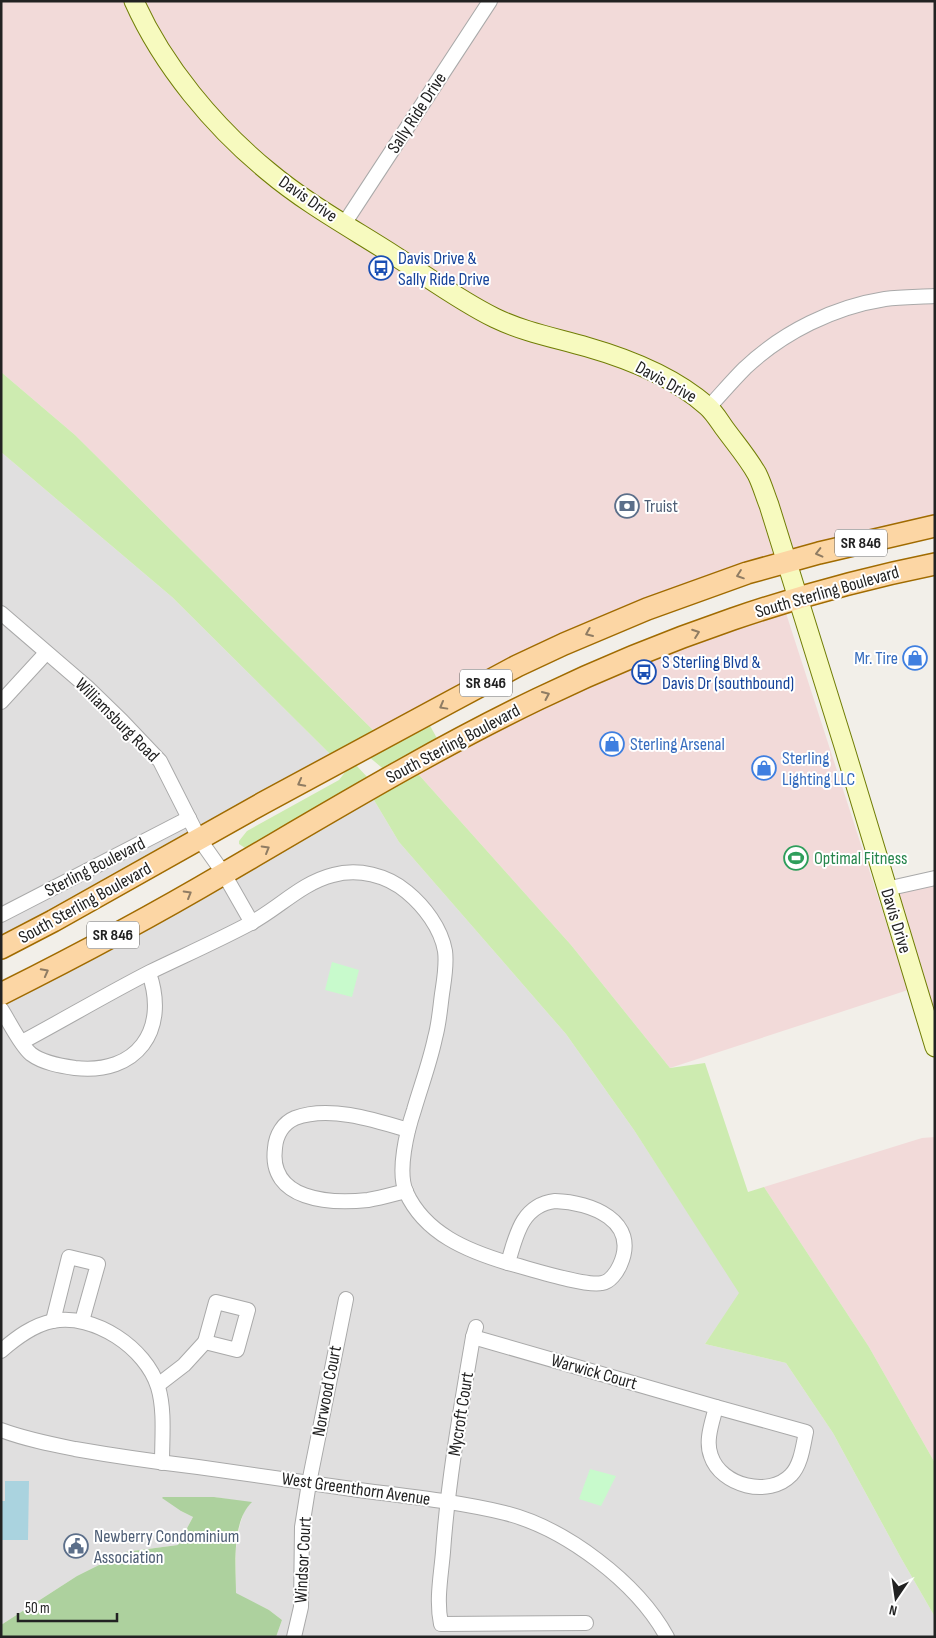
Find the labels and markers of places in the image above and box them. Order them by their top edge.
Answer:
place label: Davis Drive & Sally Ride Drive [398,248,490,290]
bus stop icon: Davis Drive & Sally Ride Drive [368,255,394,281]
bank icon: Truist [614,493,640,519]
place label: Truist [644,496,678,517]
shop icon: Mr. Tire [902,645,928,671]
place label: Mr. Tire [854,648,898,669]
place label: S Sterling Blvd & Davis Dr (southbound) [662,652,794,694]
bus stop icon: S Sterling Blvd & Davis Dr (southbound) [631,659,657,685]
shop icon: Sterling Arsenal [599,731,625,757]
place label: Sterling Arsenal [630,734,725,755]
place label: Sterling Lighting LLC [782,748,855,790]
shop icon: Sterling Lighting LLC [751,755,777,781]
sports icon: Optimal Fitness [783,845,809,871]
place label: Optimal Fitness [814,848,907,869]
place label: Newberry Condominium Association [93,1526,239,1568]
public building icon: Newberry Condominium Association [63,1533,89,1559]

